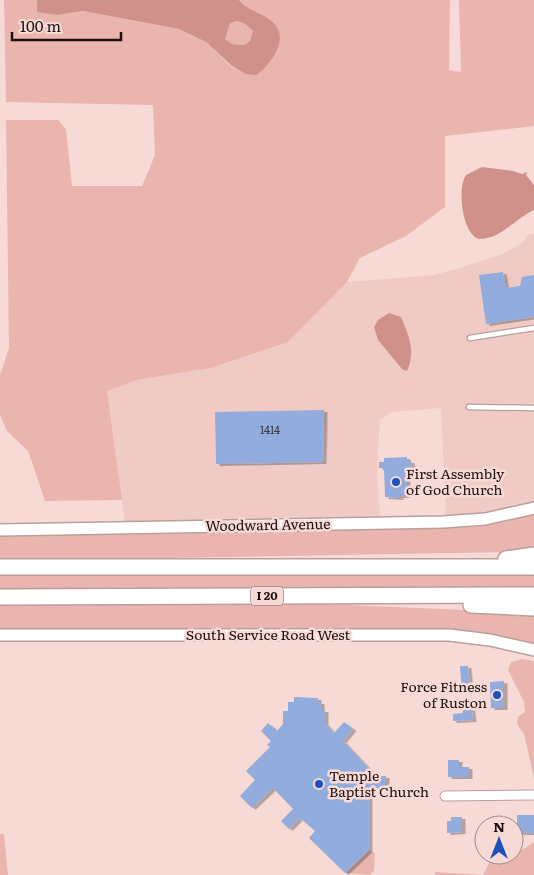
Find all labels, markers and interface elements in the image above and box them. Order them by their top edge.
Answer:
scale bar [12,10,121,42]
text: 100 m [20,14,61,37]
house number: 1414 [260,421,280,437]
place label: First Assembly of God Church [406,463,505,499]
marker: First Assembly of God Church [390,476,402,488]
street label: Woodward Avenue [205,513,331,535]
road number: I 20 [251,586,283,606]
street label: South Service Road West [186,624,351,644]
place label: Force Fitness of Ruston [400,676,487,712]
marker: Force Fitness of Ruston [491,689,503,701]
place label: Temple Baptist Church [329,765,429,801]
marker: Temple Baptist Church [313,778,325,790]
north arrow [474,815,524,865]
text: N [493,816,505,836]

